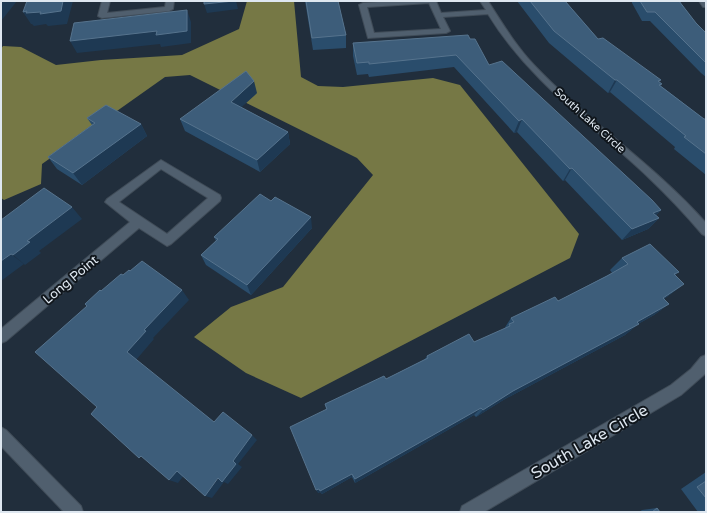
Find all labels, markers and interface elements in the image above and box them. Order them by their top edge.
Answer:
street label: South Lake Circle [552,85,628,156]
street label: Long Point [40,252,102,308]
street label: South Lake Circle [527,400,652,484]

